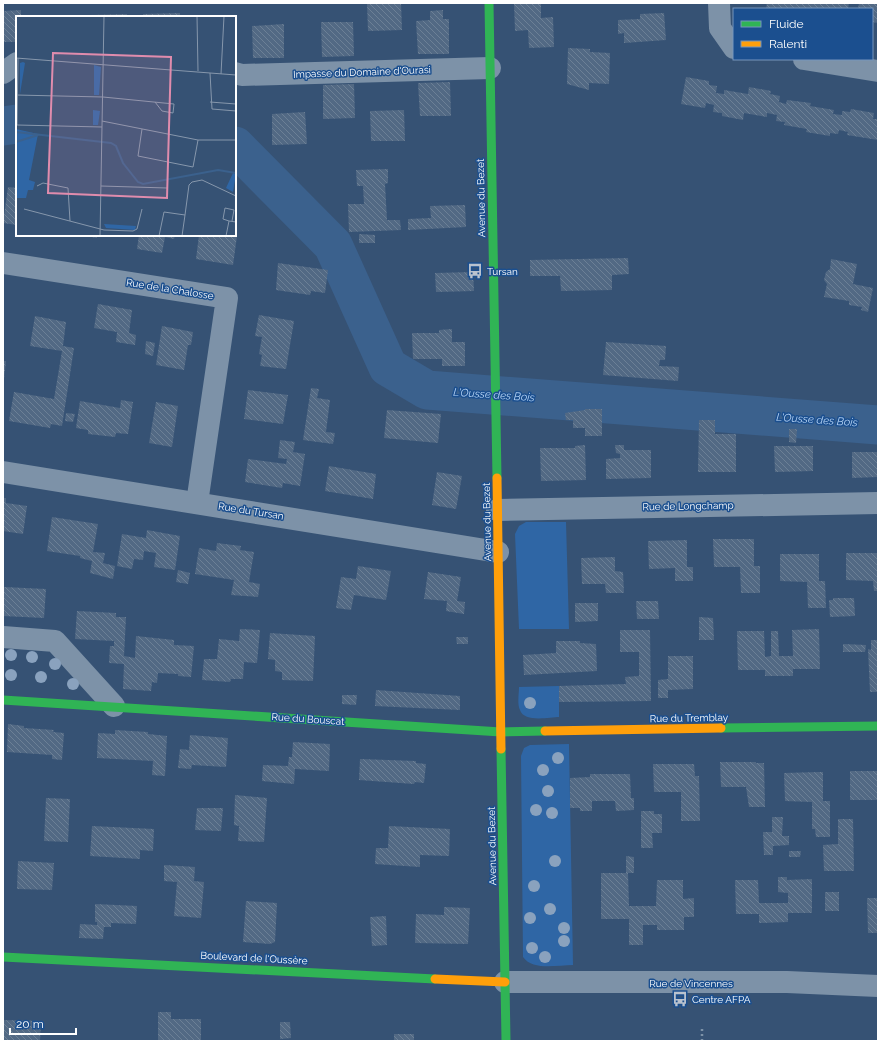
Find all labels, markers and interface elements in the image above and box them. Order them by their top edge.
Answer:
legend [733,8,873,60]
inset map [16,16,236,236]
text: Fluide [769,17,804,31]
text: Ralenti [769,37,807,51]
street label: Impasse du Domaine d'Ourasi [293,64,431,80]
street label: Avenue du Bezet [475,158,487,237]
bus stop icon: Tursan [466,262,484,280]
place label: Tursan [487,266,518,277]
street label: Rue de la Chalosse [125,277,215,301]
water label: L'Ousse des Bois [453,386,535,404]
water label: L'Ousse des Bois [776,411,858,429]
street label: Avenue du Bezet [481,482,493,561]
street label: Rue du Tursan [218,500,285,522]
street label: Rue de Longchamp [642,500,734,512]
street label: Rue du Bouscat [271,711,346,727]
street label: Rue du Tremblay [650,712,729,724]
street label: Avenue du Bezet [486,806,498,885]
street label: Boulevard de l'Oussère [200,950,308,966]
street label: Rue de Vincennes [649,978,733,989]
bus stop icon: Centre AFPA [671,990,689,1008]
place label: Centre AFPA [692,994,751,1005]
scale bar [10,1010,76,1036]
text: 20 m [16,1017,44,1031]

